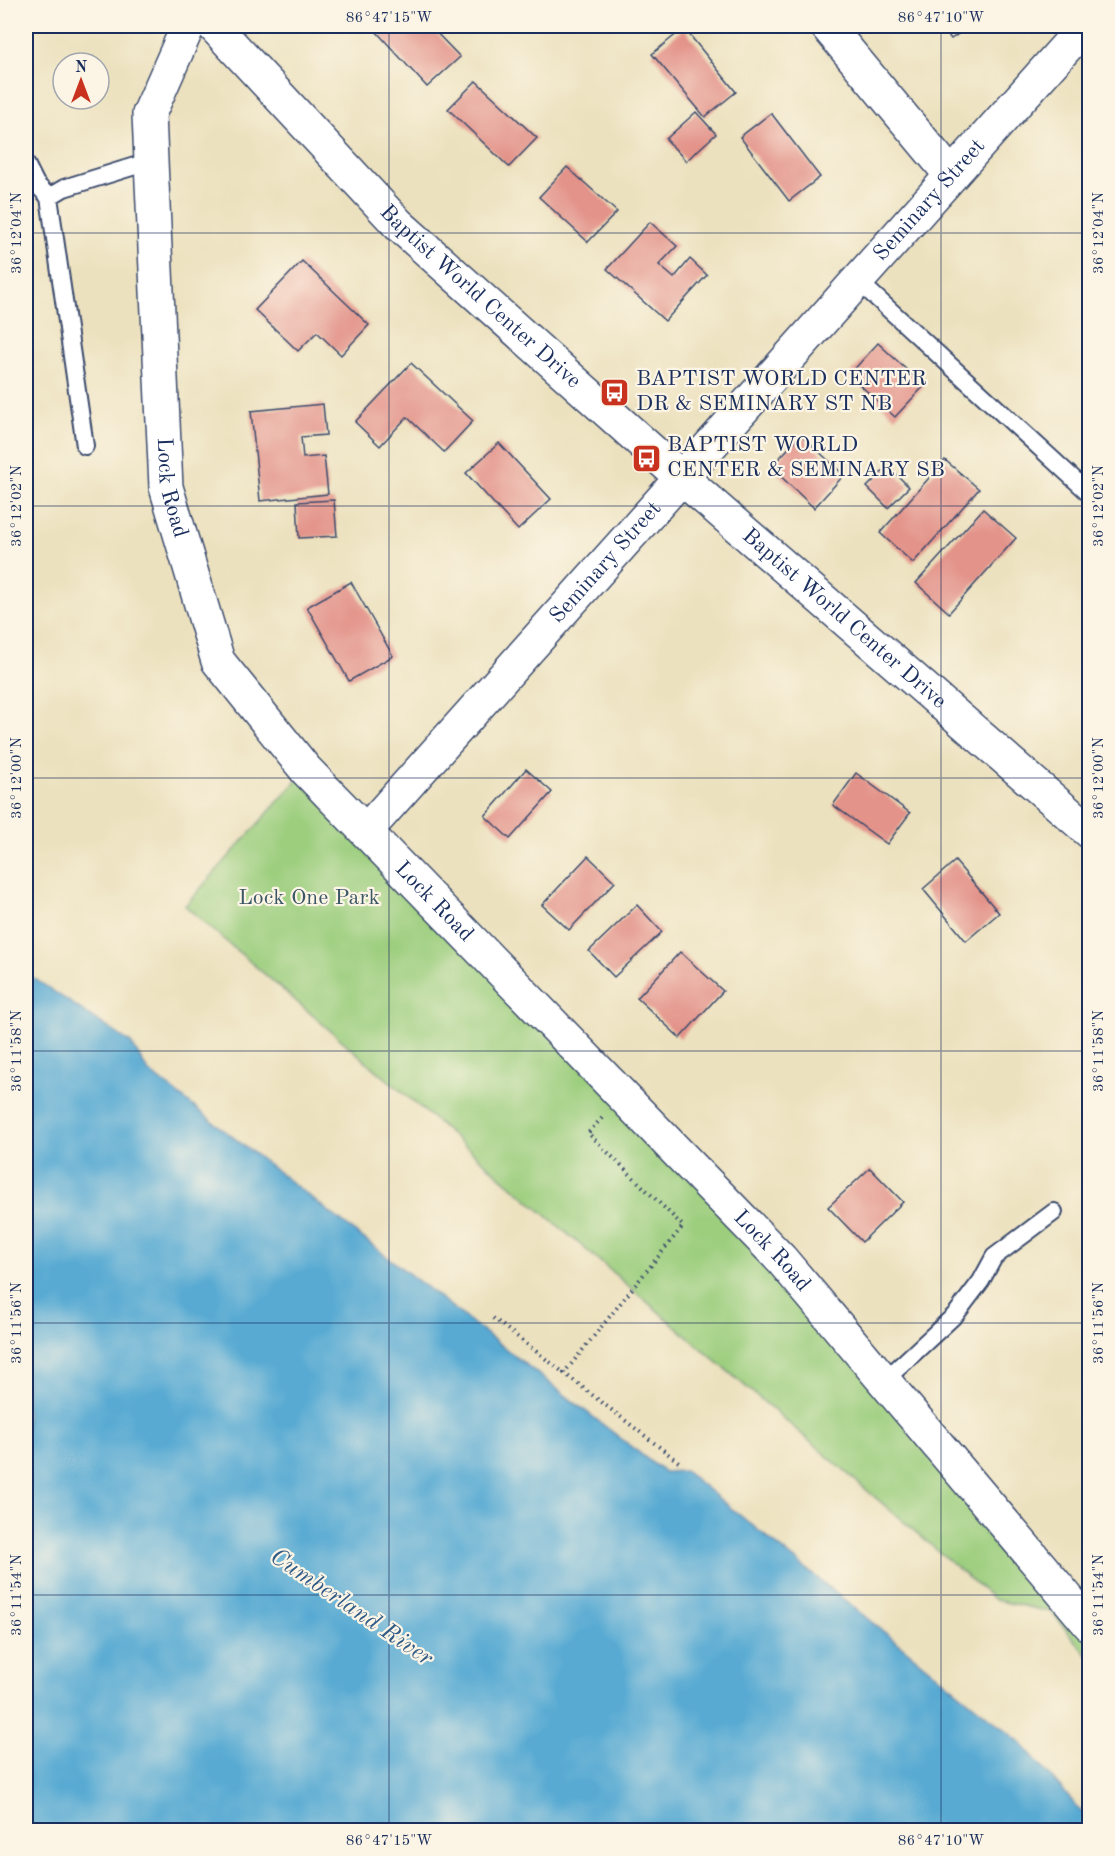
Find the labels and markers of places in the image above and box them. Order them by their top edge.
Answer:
place label: BAPTIST WORLD CENTER DR & SEMINARY ST NB [636,368,927,415]
bus stop icon: BAPTIST WORLD CENTER DR & SEMINARY ST NB [599,376,631,408]
place label: BAPTIST WORLD CENTER & SEMINARY SB [667,434,945,481]
bus stop icon: BAPTIST WORLD CENTER & SEMINARY SB [630,442,662,474]

